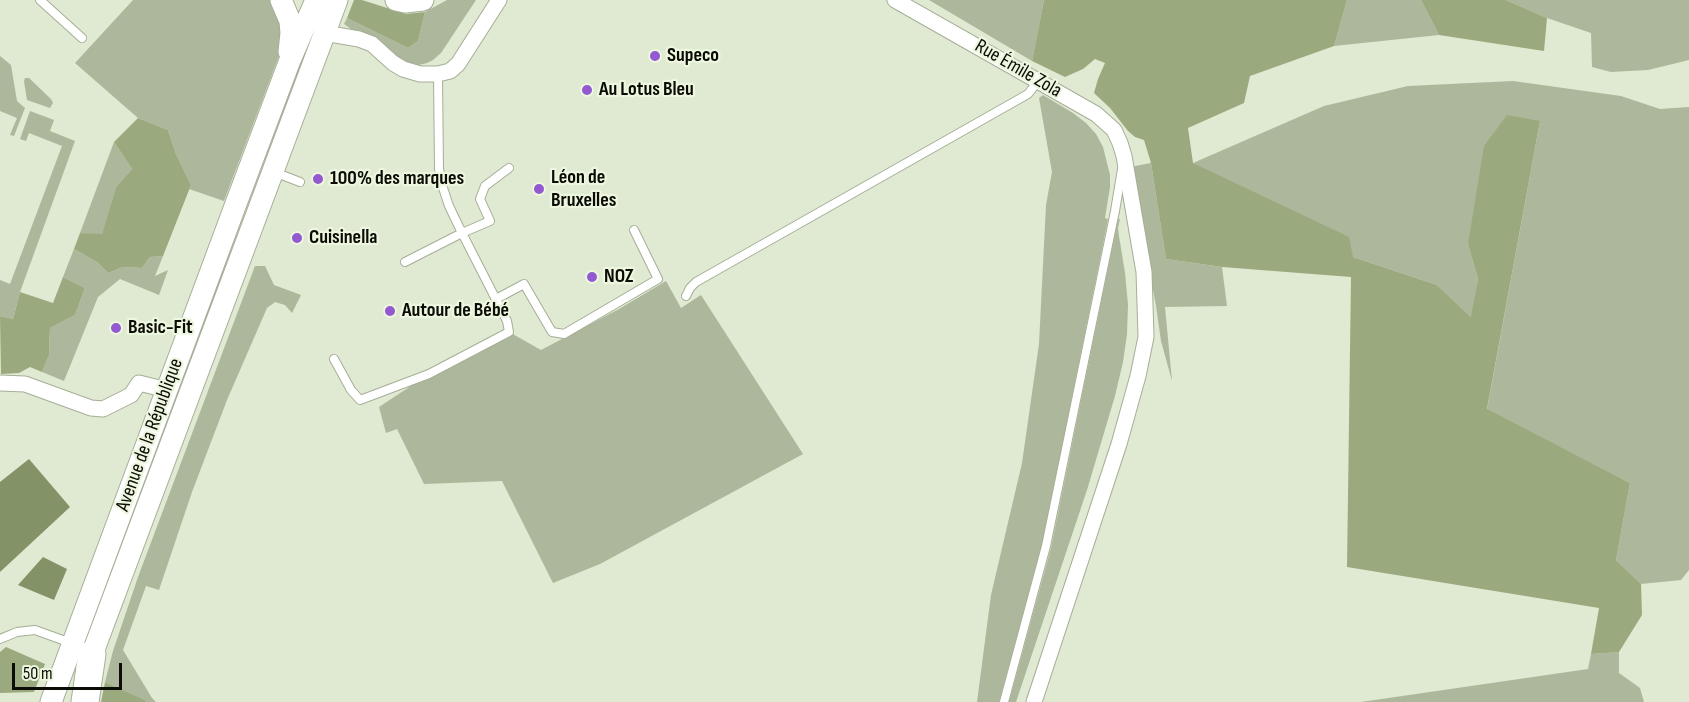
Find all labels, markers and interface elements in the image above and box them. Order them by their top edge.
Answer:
street label: Rue Émile Zola [970,35,1066,103]
place label: Supeco [667,44,719,68]
marker: Supeco [648,49,662,63]
place label: Au Lotus Bleu [599,78,694,102]
marker: Au Lotus Bleu [580,83,594,97]
place label: Léon de Bruxelles [551,166,616,213]
place label: 100% des marques [330,167,464,191]
marker: 100% des marques [311,172,325,186]
marker: Léon de Bruxelles [532,182,546,196]
place label: Cuisinella [309,226,377,250]
marker: Cuisinella [290,231,304,245]
place label: NOZ [604,265,634,289]
marker: NOZ [585,270,599,284]
place label: Autour de Bébé [402,299,509,323]
marker: Autour de Bébé [383,304,397,318]
place label: Basic-Fit [128,316,193,340]
marker: Basic-Fit [109,321,123,335]
street label: Avenue de la République [111,355,189,515]
scale bar [15,651,124,689]
text: 50 m [23,663,53,684]

